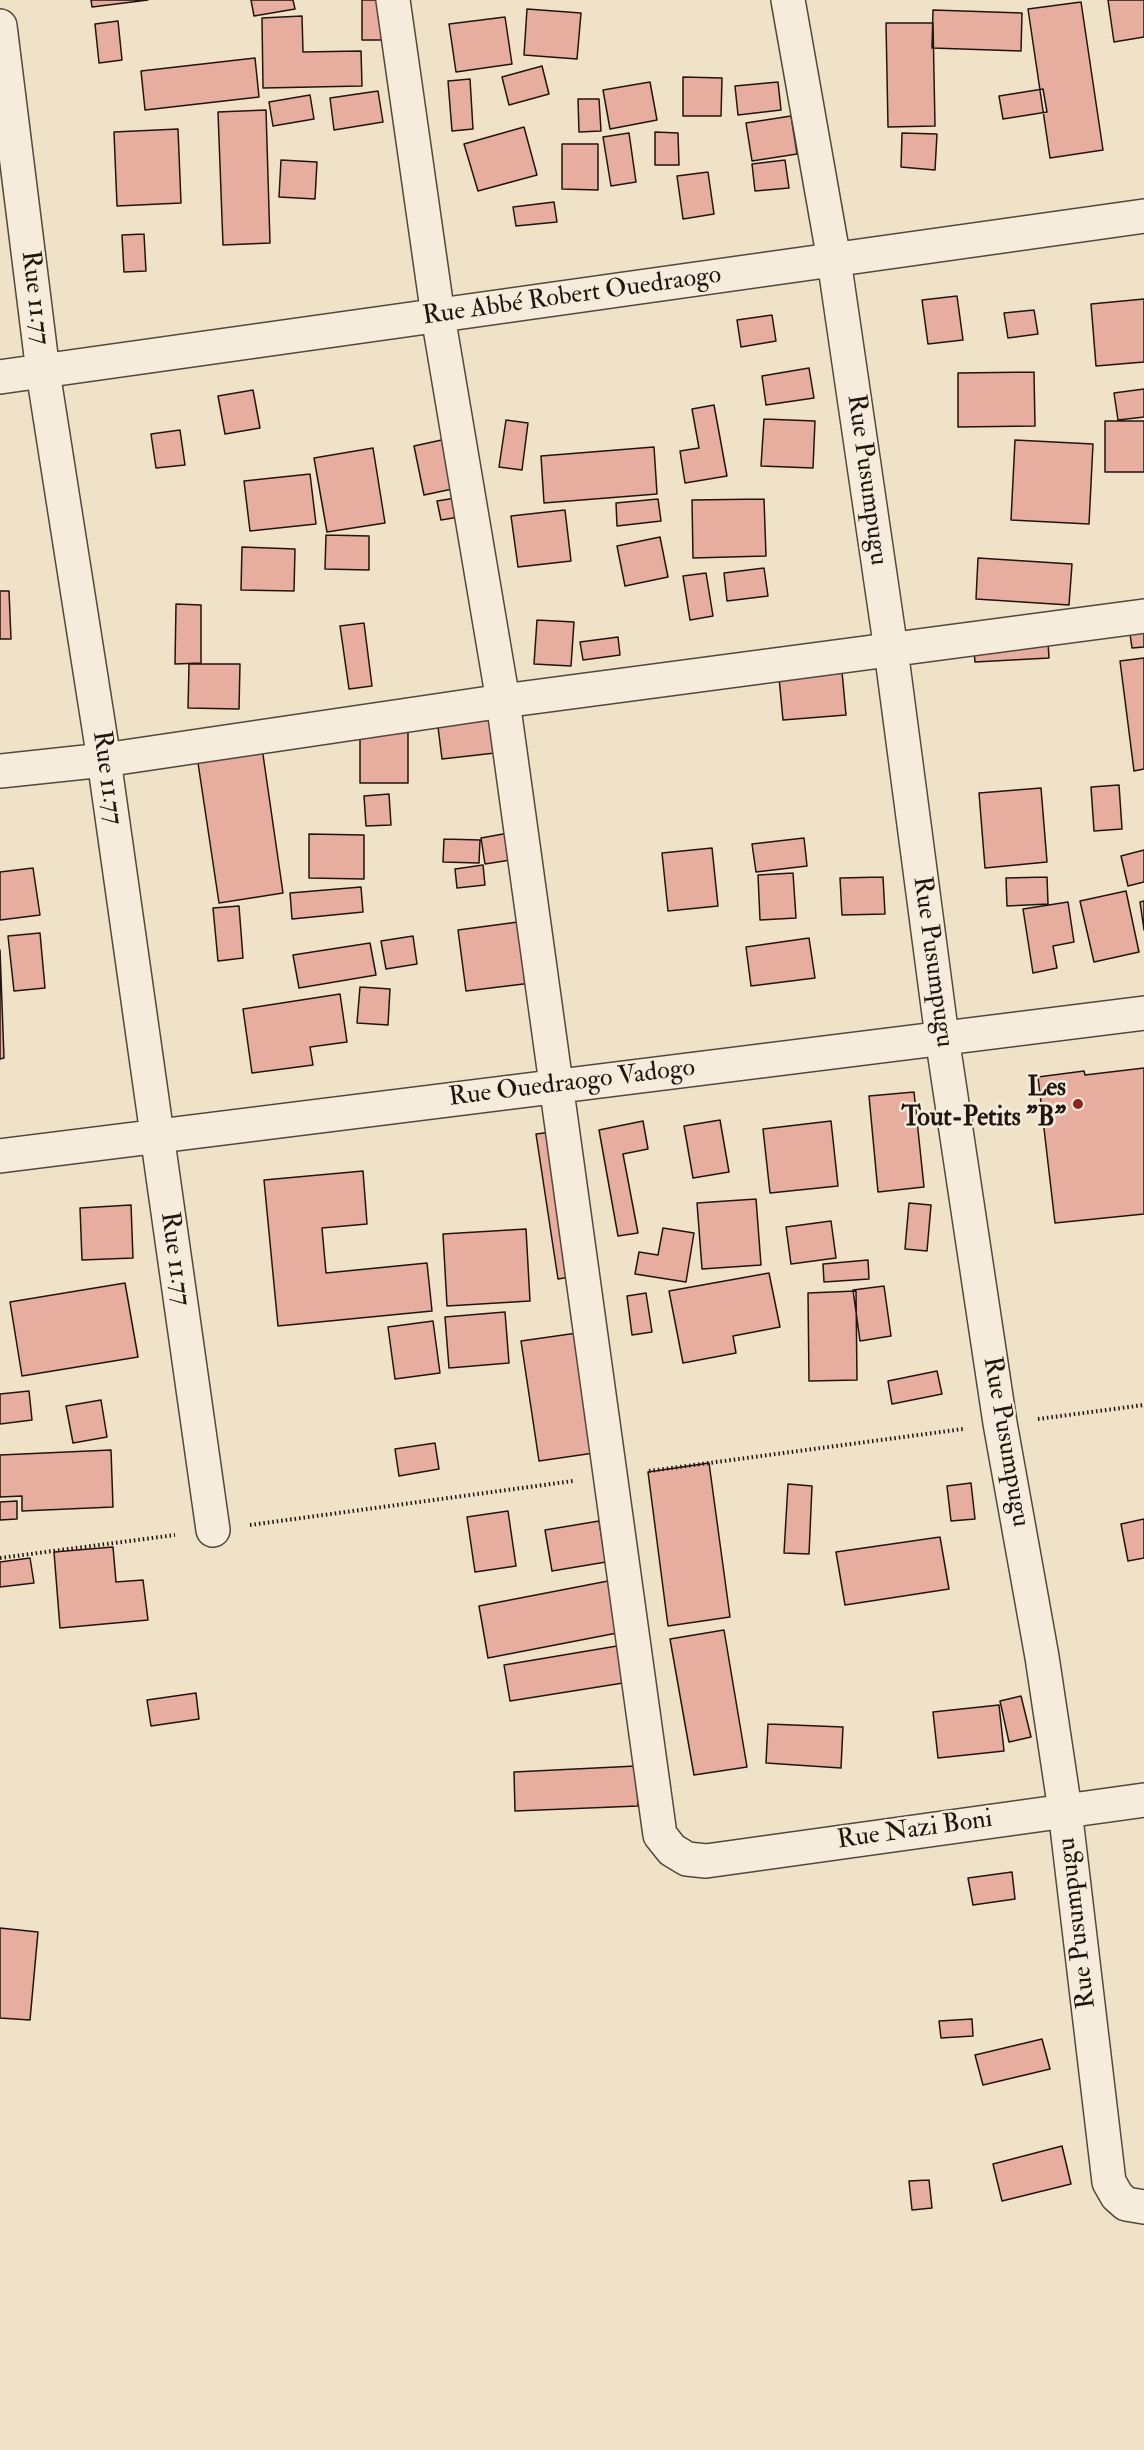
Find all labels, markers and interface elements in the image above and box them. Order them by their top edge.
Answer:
street label: Rue 11.77 [13,249,55,347]
street label: Rue Abbé Robert Ouedraogo [421,261,723,333]
street label: Rue Pusumpugu [839,393,893,567]
street label: Rue 11.77 [84,729,128,827]
street label: Rue Pusumpugu [905,875,959,1049]
street label: Rue Ouedraogo Vadogo [447,1053,697,1115]
place label: Les Tout-Petits "B" [901,1073,1066,1134]
marker: Les Tout-Petits "B" [1071,1097,1085,1111]
street label: Rue 11.77 [152,1210,196,1308]
street label: Rue Pusumpugu [975,1354,1035,1530]
street label: Rue Nazi Boni [835,1805,995,1857]
street label: Rue Pusumpugu [1052,1836,1104,2010]

